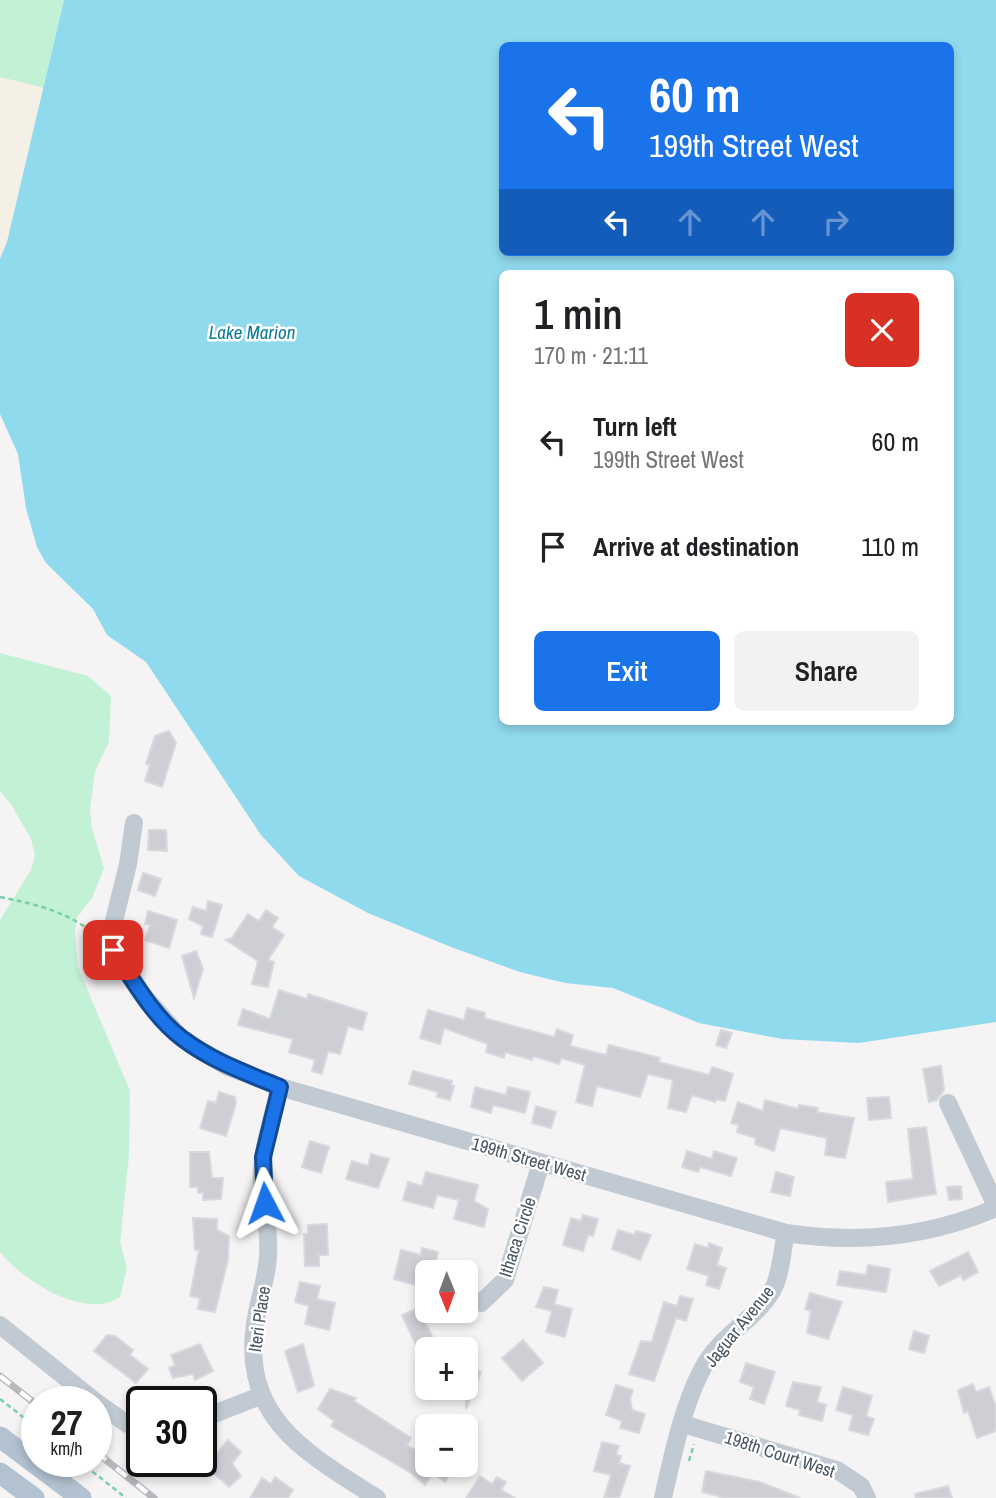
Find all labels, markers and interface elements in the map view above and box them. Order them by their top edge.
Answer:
text: 60 m [649,61,741,127]
icon: left [534,70,625,161]
text: 199th Street West [649,124,859,167]
icon: left [598,203,636,241]
icon: ahead [671,203,709,241]
icon: ahead [744,203,782,241]
icon: right [817,203,855,241]
text: 1 min [534,286,623,342]
button: close [845,293,919,367]
water label: Lake Marion [209,319,295,345]
text: 170 m · 21:11 [534,340,648,371]
text: Turn left [593,409,677,444]
icon: left [534,423,572,461]
text: 60 m [872,424,919,459]
text: 199th Street West [593,444,744,475]
icon: arrive [534,528,572,566]
text: Arrive at destination [593,529,799,564]
text: 110 m [861,529,919,564]
button: Exit [534,631,720,711]
button: Share [734,631,919,711]
pin [83,920,143,980]
icon: arrive [94,931,132,969]
street label: 199th Street West [469,1131,589,1187]
position arrow [228,1166,302,1240]
street label: Ithaca Circle [492,1194,542,1280]
north arrow [415,1260,478,1323]
map controls [415,1260,478,1477]
street label: Jaguar Avenue [698,1280,780,1372]
street label: Iteri Place [242,1284,276,1354]
button: + [415,1337,478,1400]
speed limit sign: 30 [126,1386,217,1477]
text: 27 [51,1399,82,1446]
button: − [415,1414,478,1477]
street label: 198th Court West [722,1424,838,1484]
text: km/h [51,1436,83,1461]

